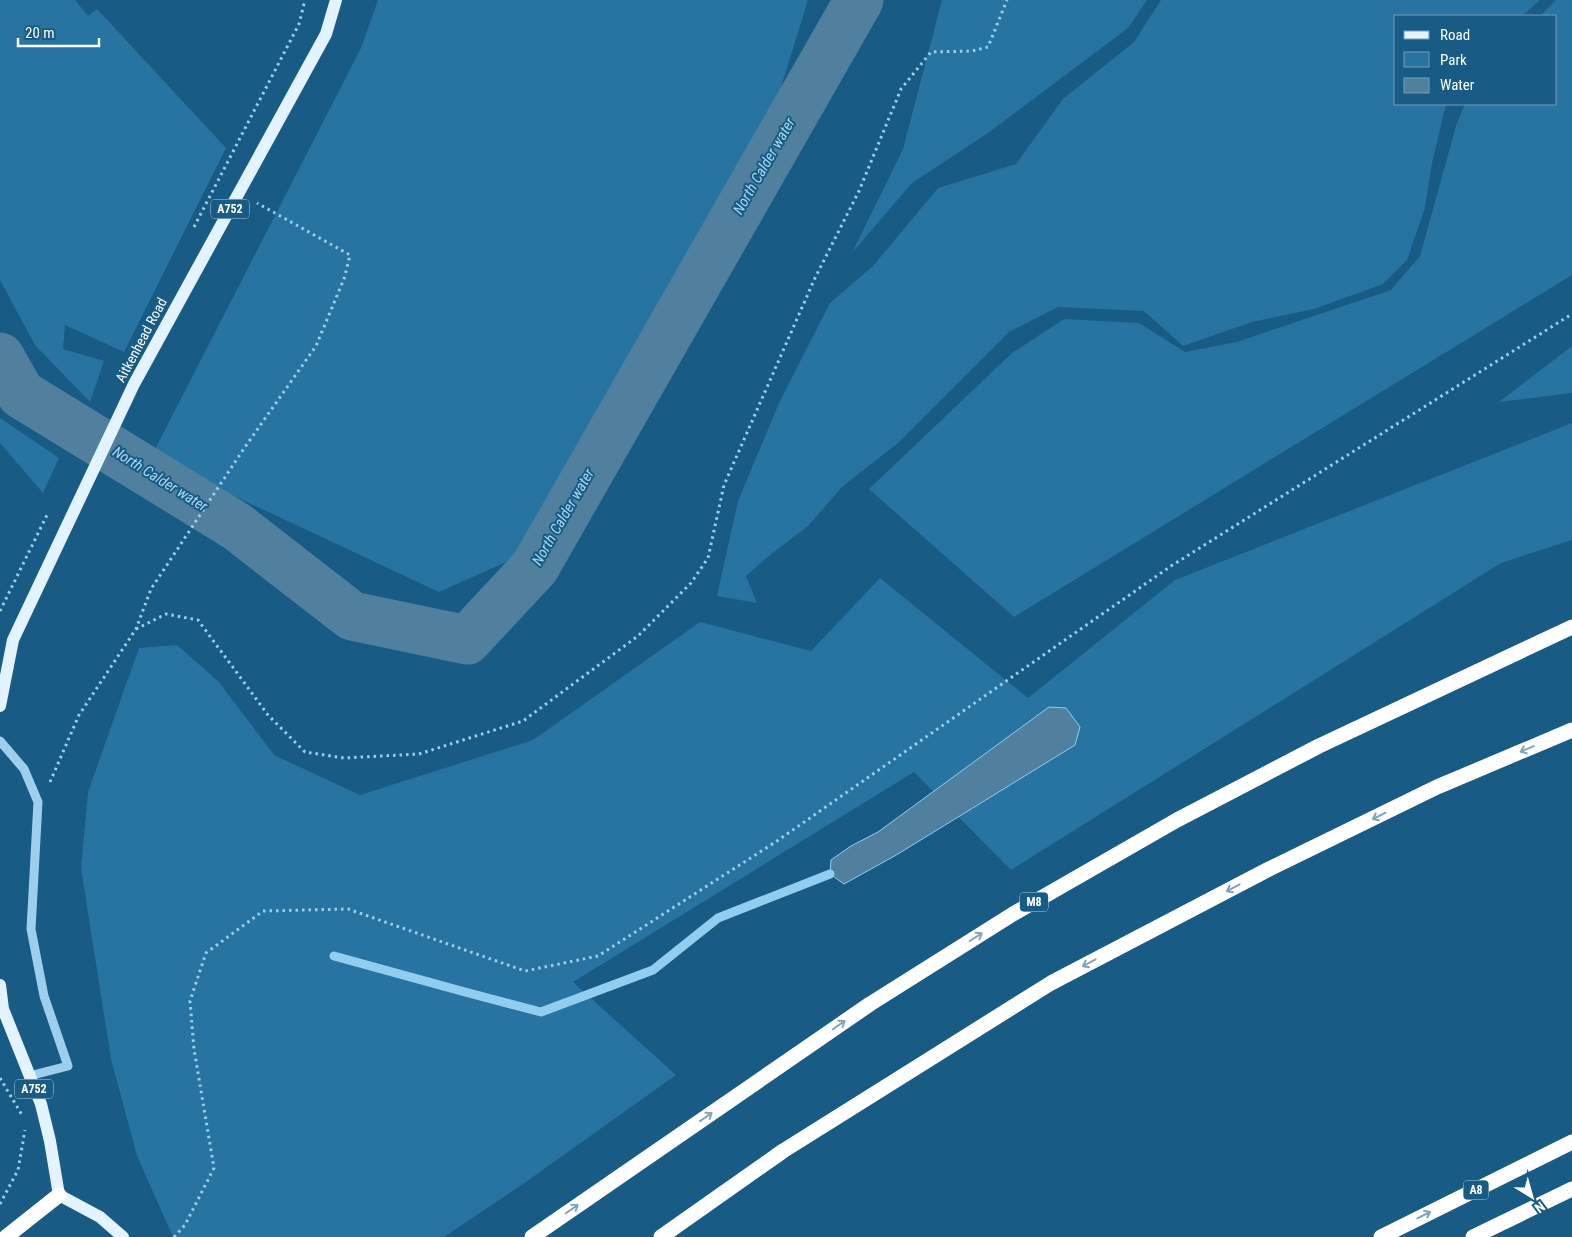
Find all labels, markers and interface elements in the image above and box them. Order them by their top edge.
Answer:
scale bar [18,15,99,47]
legend [1394,15,1557,105]
text: 20 m [25,24,55,42]
text: Road [1440,26,1470,44]
text: Park [1440,51,1467,69]
text: Water [1440,76,1475,94]
water label: North Calder water [729,114,799,217]
road number: A752 [211,200,249,218]
street label: Aitkenhead Road [112,295,170,385]
water label: North Calder water [109,443,211,516]
water label: North Calder water [528,465,598,568]
one-way arrow [1520,745,1535,755]
one-way arrow [1372,811,1387,821]
one-way arrow [1226,883,1241,893]
road number: M8 [1020,892,1048,912]
one-way arrow [969,932,983,942]
one-way arrow [1082,958,1097,968]
one-way arrow [832,1020,846,1030]
road number: A752 [15,1080,53,1098]
one-way arrow [698,1112,712,1122]
north arrow [1507,1172,1557,1222]
road number: A8 [1464,1180,1488,1200]
text: N [1532,1198,1548,1216]
one-way arrow [564,1204,578,1214]
one-way arrow [1416,1210,1431,1220]

